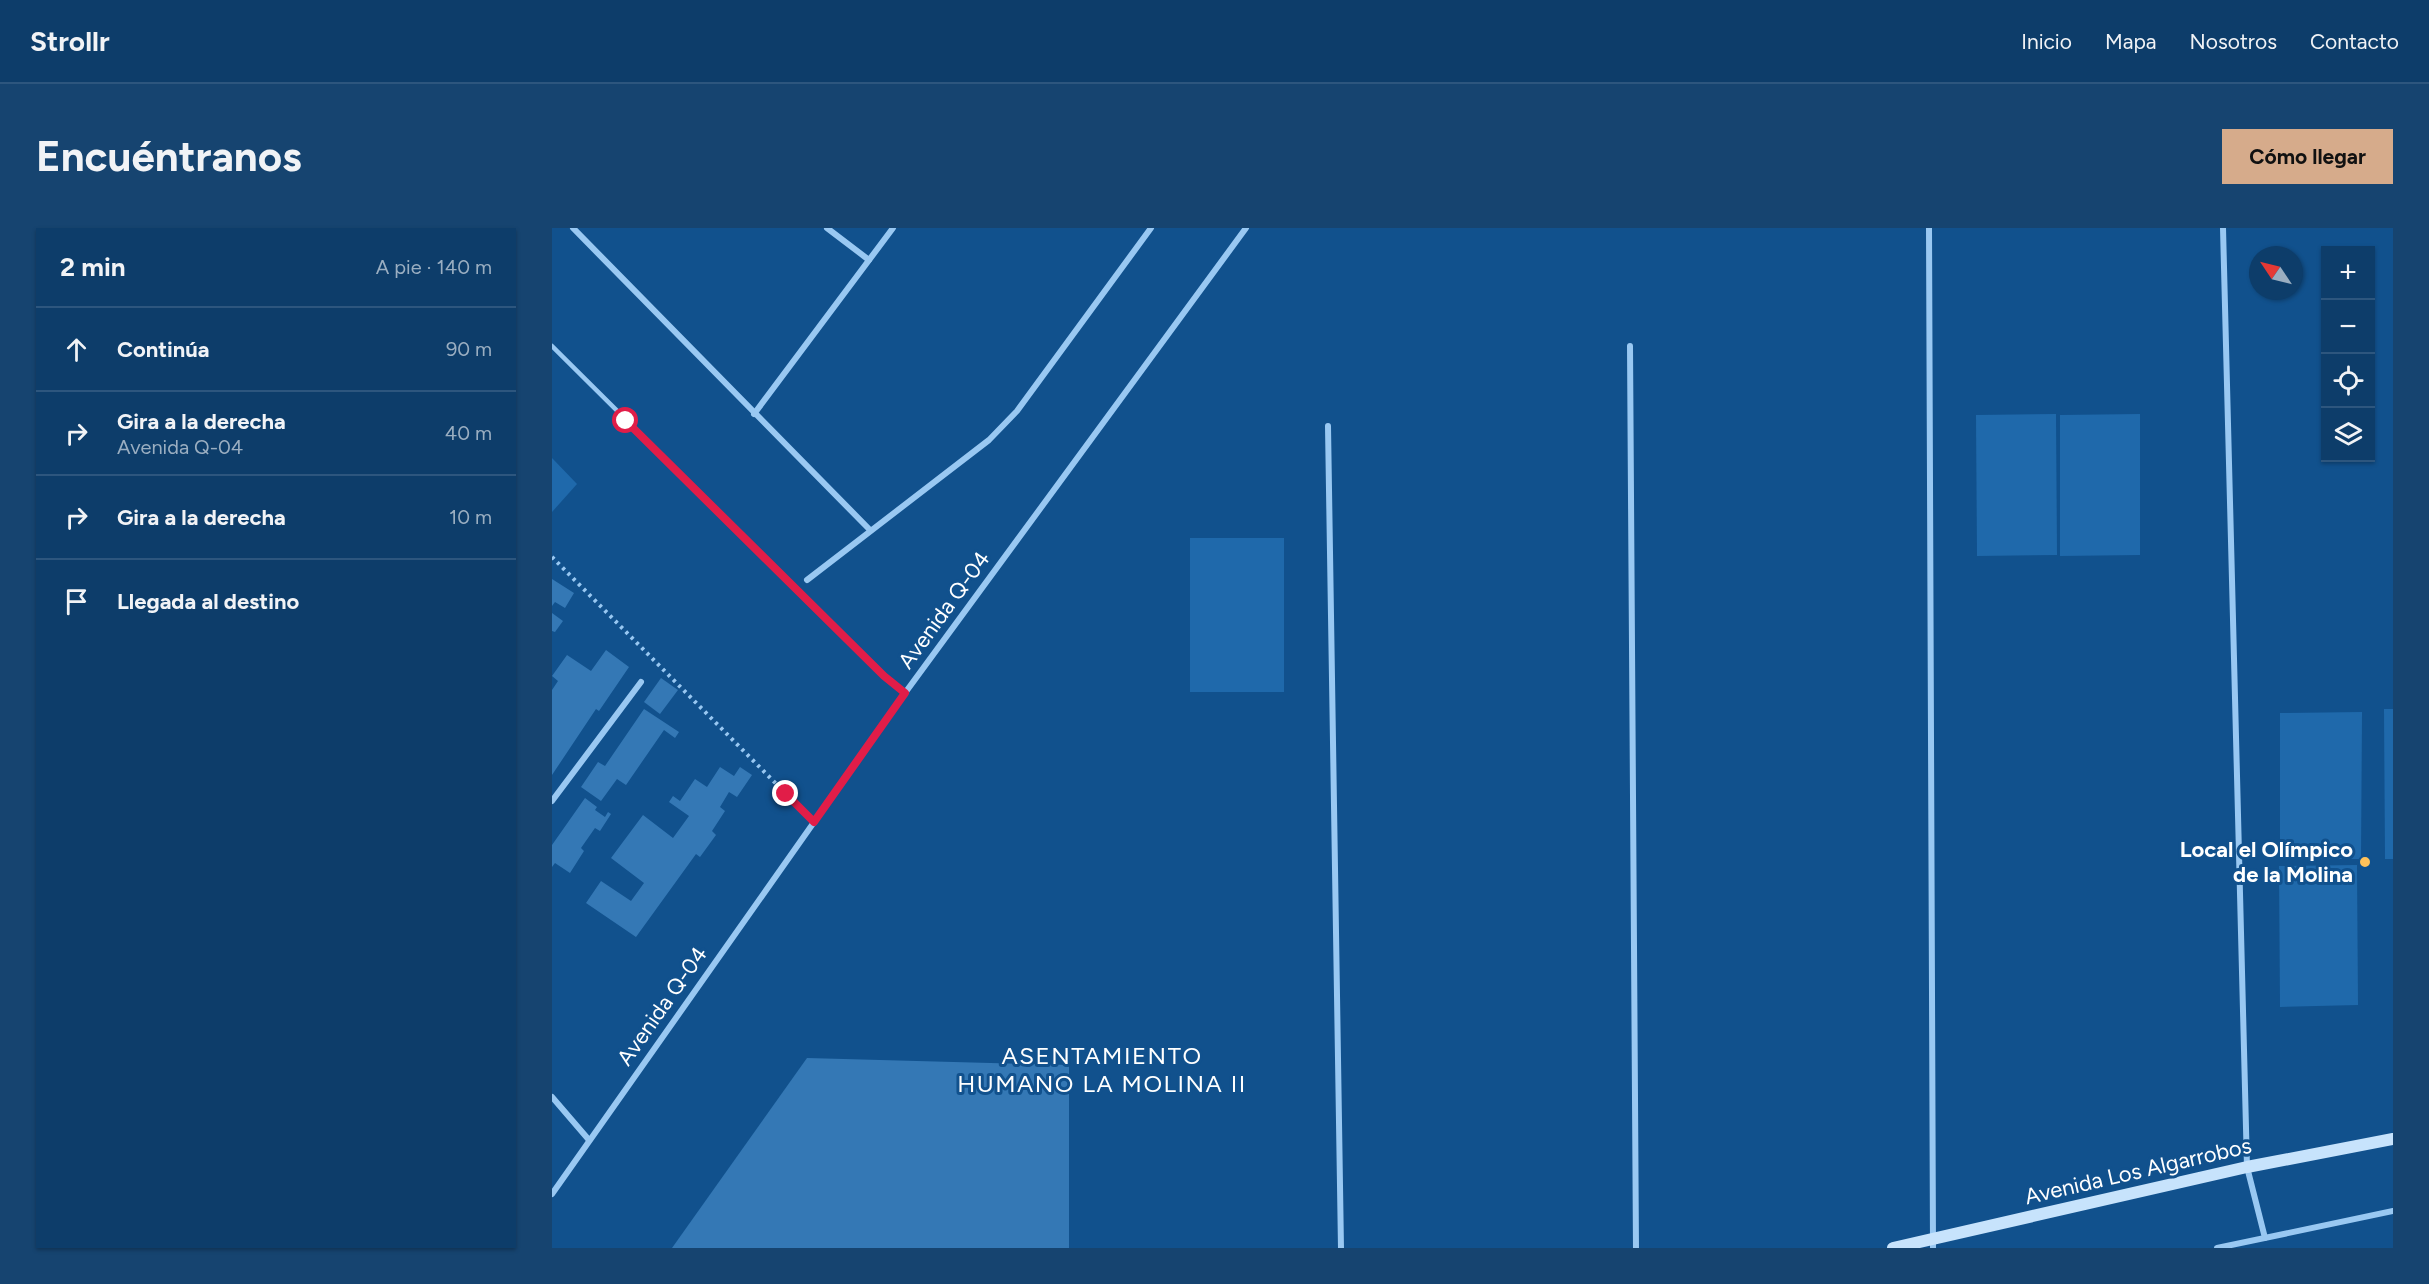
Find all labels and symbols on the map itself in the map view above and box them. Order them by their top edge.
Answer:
north arrow [2249,246,2303,300]
route start [612,407,638,433]
street label: Avenida Q-04 [892,546,996,674]
route end [772,780,798,806]
place label: Local el Olímpico de la Molina [2180,836,2353,888]
marker: Local el Olímpico de la Molina [2358,855,2372,869]
street label: Avenida Q-04 [611,941,713,1071]
district label: ASENTAMIENTO HUMANO LA MOLINA II [957,1041,1247,1098]
street label: Avenida Los Algarrobos [2022,1132,2254,1210]

